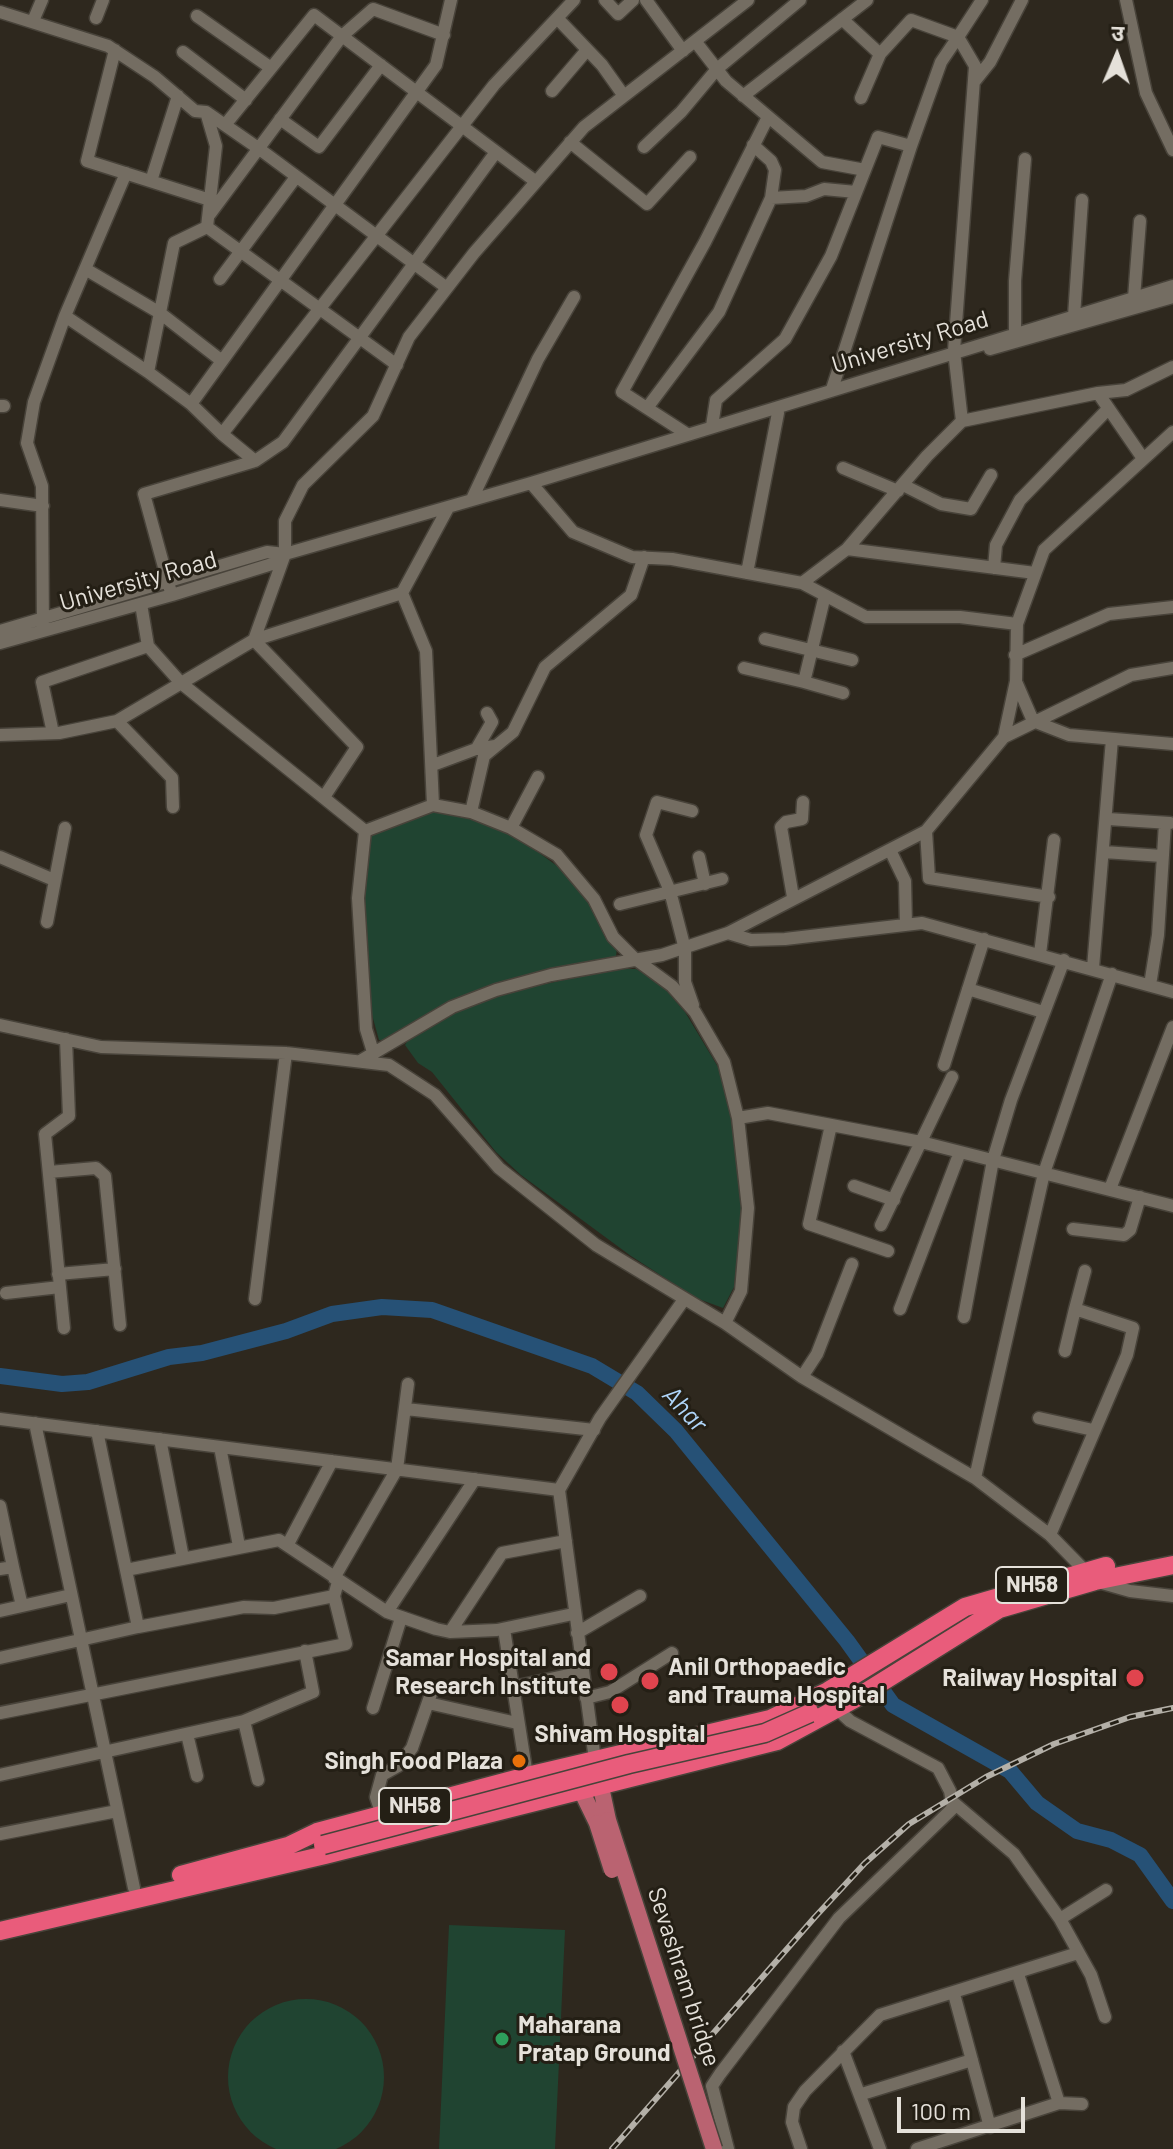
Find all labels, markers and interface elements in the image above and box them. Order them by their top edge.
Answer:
north arrow [1077,16,1157,96]
text: उ [1111,19,1125,45]
street label: University Road [828,304,992,380]
street label: University Road [56,545,220,617]
water label: Ahar [656,1379,714,1439]
road number: NH58 [996,1567,1068,1603]
place label: Samar Hospital and Research Institute [385,1644,591,1700]
place label: Anil Orthopaedic and Trauma Hospital [668,1653,885,1709]
marker: Samar Hospital and Research Institute [598,1661,620,1683]
place label: Railway Hospital [942,1664,1117,1692]
marker: Railway Hospital [1124,1667,1146,1689]
marker: Anil Orthopaedic and Trauma Hospital [639,1670,661,1692]
marker: Shivam Hospital [609,1694,631,1716]
place label: Shivam Hospital [535,1720,705,1748]
place label: Singh Food Plaza [324,1747,503,1775]
marker: Singh Food Plaza [510,1752,528,1770]
road number: NH58 [379,1788,451,1824]
street label: Sevashram bridge [641,1884,727,2070]
place label: Maharana Pratap Ground [518,2011,671,2067]
marker: Maharana Pratap Ground [493,2030,511,2048]
scale bar [901,2081,1029,2131]
text: 100 m [911,2096,971,2125]

